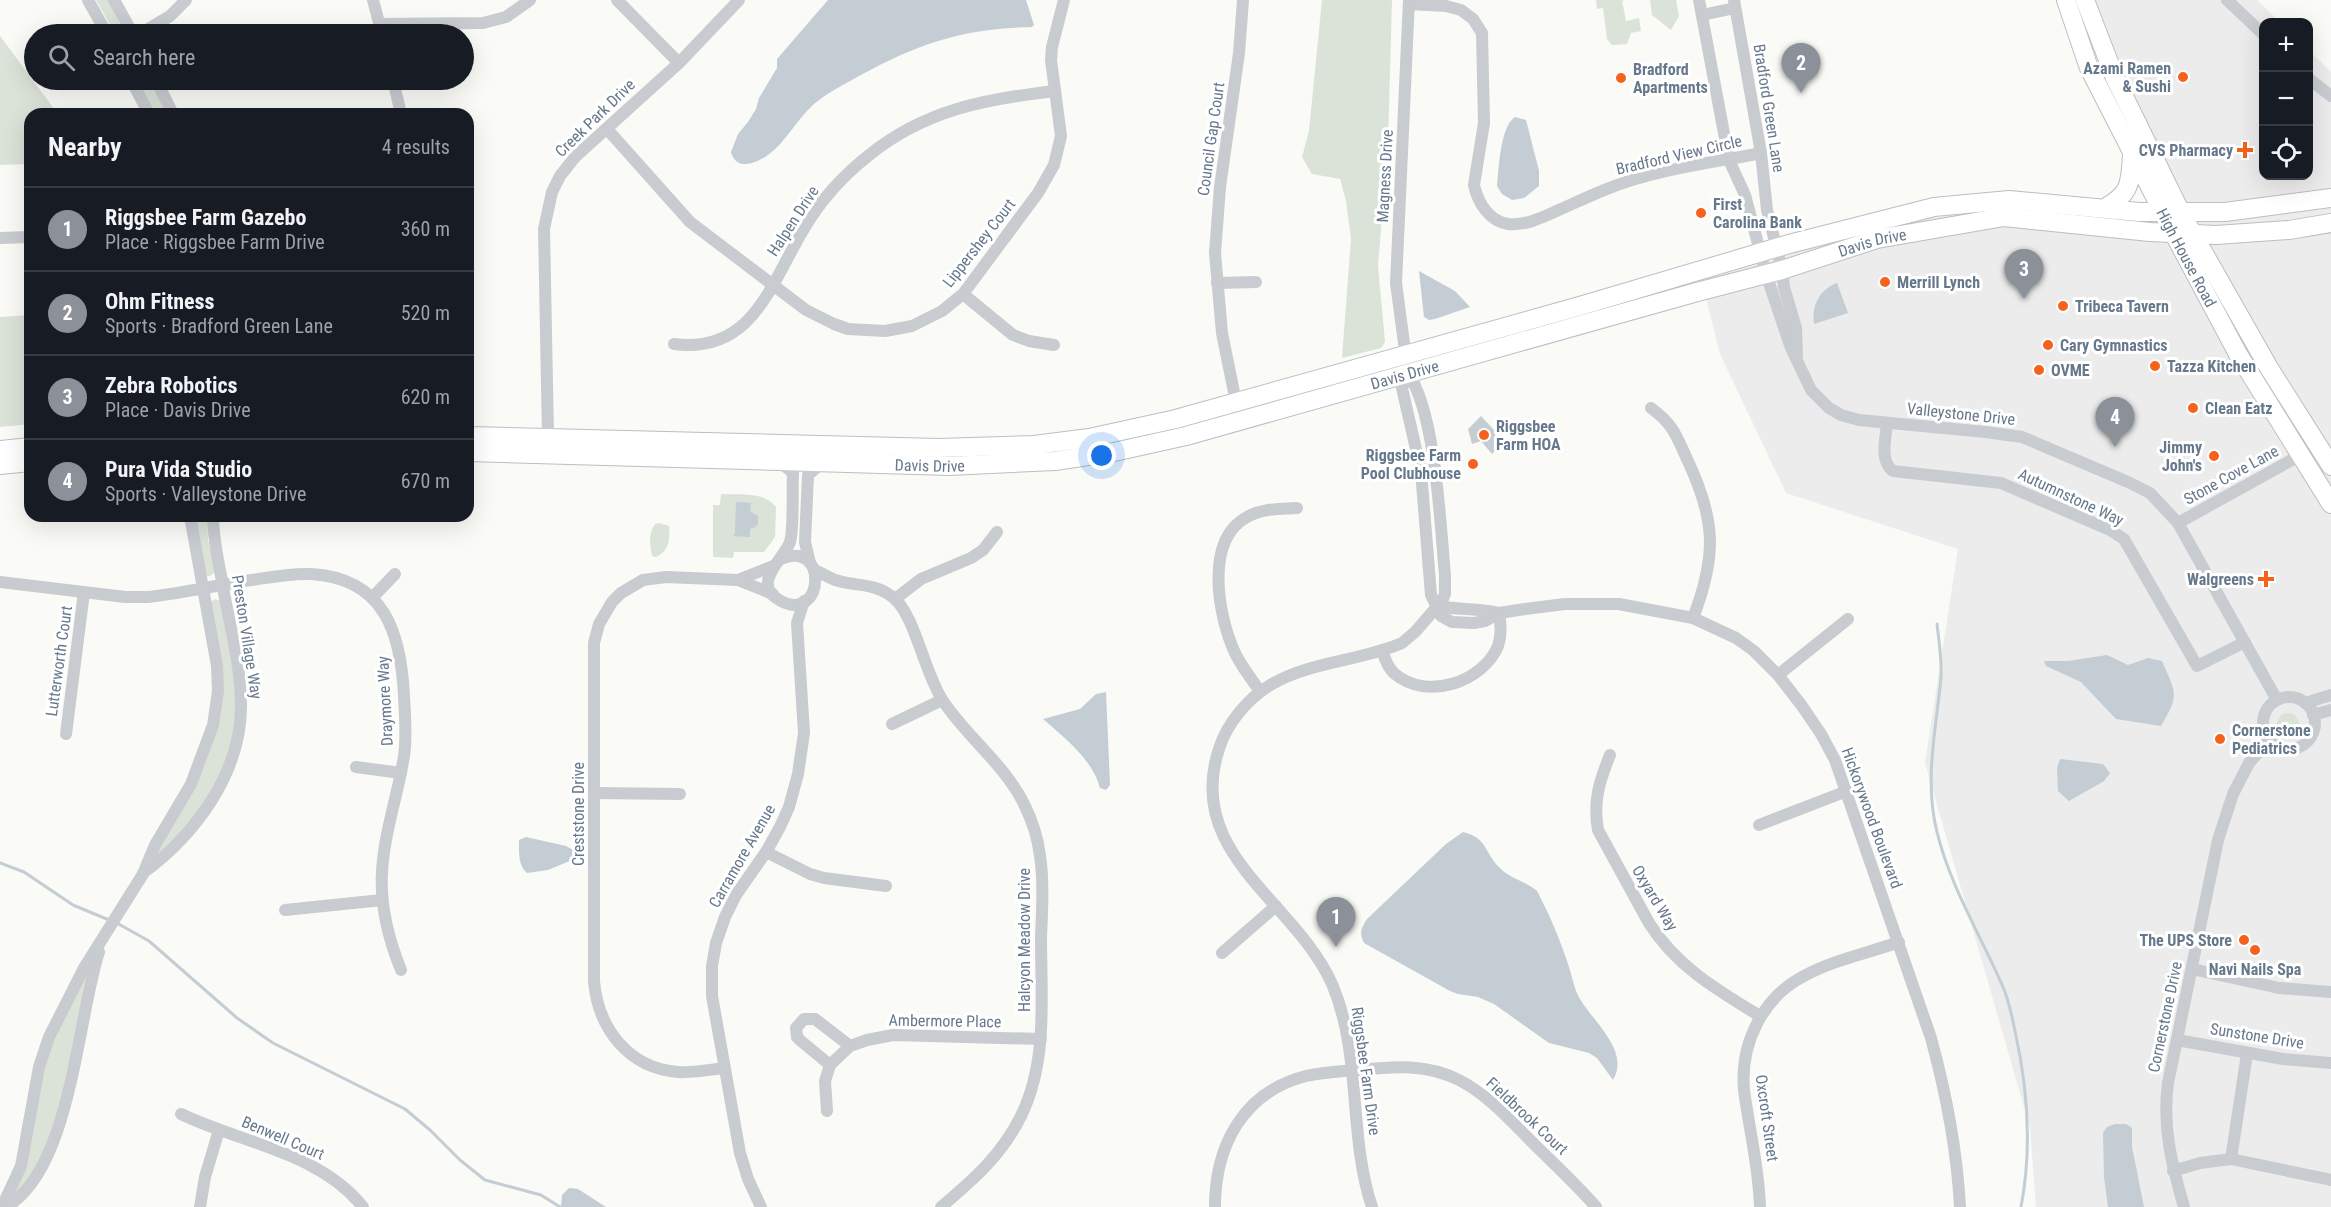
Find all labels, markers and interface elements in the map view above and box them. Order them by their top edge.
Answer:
map controls [2259,18,2313,180]
button: + [2259,18,2313,72]
search box [24,24,474,90]
icon: search [45,41,78,74]
street label: Bradford Green Lane [1749,43,1789,173]
pin: 2 [1782,44,1820,93]
text: Search here [93,45,195,70]
place label: Azami Ramen & Sushi [2083,59,2171,96]
place label: Bradford Apartments [1633,60,1708,97]
marker: Azami Ramen & Sushi [2176,70,2190,84]
marker: Bradford Apartments [1614,71,1628,85]
button: − [2259,72,2313,126]
street label: Creek Park Drive [551,75,639,161]
street label: Council Gap Court [1194,81,1228,197]
button: locate [2259,126,2313,180]
street label: Magness Drive [1373,129,1397,223]
street label: Bradford View Circle [1614,131,1744,179]
text: Nearby [48,132,122,162]
text: 4 results [382,135,450,159]
place label: CVS Pharmacy [2139,141,2233,160]
marker: CVS Pharmacy [2238,143,2252,157]
street label: Halpen Drive [763,182,823,260]
street label: Lippershey Court [939,195,1020,291]
place label: First Carolina Bank [1713,195,1802,232]
text: Riggsbee Farm Gazebo [105,205,306,230]
street label: High House Road [2153,205,2221,310]
marker: First Carolina Bank [1694,206,1708,220]
text: 1 [62,217,73,241]
text: 360 m [401,217,450,241]
street label: Davis Drive [1836,225,1908,261]
text: Place · Riggsbee Farm Drive [105,230,325,254]
pin: 3 [2004,250,2044,299]
place label: Merrill Lynch [1897,273,1980,292]
marker: Merrill Lynch [1878,275,1892,289]
text: Ohm Fitness [105,289,215,314]
place label: Tribeca Tavern [2075,297,2169,316]
marker: Tribeca Tavern [2056,299,2070,313]
text: 2 [62,301,73,325]
text: 520 m [401,301,450,325]
text: Sports · Bradford Green Lane [105,314,333,338]
place label: Cary Gymnastics [2060,336,2168,355]
marker: Cary Gymnastics [2041,338,2055,352]
street label: Davis Drive [1368,356,1441,393]
place label: Tazza Kitchen [2167,357,2256,376]
marker: Tazza Kitchen [2148,359,2162,373]
place label: OVME [2051,361,2090,380]
marker: OVME [2032,363,2046,377]
text: Zebra Robotics [105,373,238,398]
text: 3 [62,385,73,409]
text: 620 m [401,385,450,409]
text: Place · Davis Drive [105,398,251,422]
pin: 4 [2096,398,2134,447]
street label: Valleystone Drive [1906,399,2016,429]
place label: Clean Eatz [2205,399,2272,418]
marker: Clean Eatz [2186,401,2200,415]
place label: Riggsbee Farm HOA [1496,417,1561,454]
marker: Riggsbee Farm HOA [1477,428,1491,442]
place label: Jimmy John's [2159,438,2202,475]
your location [1087,441,1116,470]
street label: Stone Cove Lane [2180,441,2282,509]
place label: Riggsbee Farm Pool Clubhouse [1361,446,1461,483]
marker: Jimmy John's [2207,449,2221,463]
street label: Davis Drive [894,455,965,476]
text: Pura Vida Studio [105,457,252,482]
marker: Riggsbee Farm Pool Clubhouse [1466,457,1480,471]
street label: Autumnstone Way [2015,464,2127,530]
text: 4 [62,469,73,493]
text: 670 m [401,469,450,493]
text: Sports · Valleystone Drive [105,482,306,506]
place label: Walgreens [2187,570,2254,589]
marker: Walgreens [2259,572,2273,586]
street label: Preston Village Way [228,574,266,701]
street label: Lutterworth Court [42,604,76,718]
street label: Draymore Way [373,655,397,746]
place label: Cornerstone Pediatrics [2232,721,2311,758]
marker: Cornerstone Pediatrics [2213,732,2227,746]
street label: Hickorywood Boulevard [1838,745,1906,891]
street label: Creststone Drive [569,762,588,866]
street label: Carramore Avenue [705,801,779,911]
street label: Oxyard Way [1628,862,1682,935]
street label: Halcyon Meadow Drive [1015,868,1034,1012]
pin: 1 [1316,898,1356,947]
place label: The UPS Store [2139,931,2232,950]
marker: The UPS Store [2237,933,2251,947]
marker: Navi Nails Spa [2248,943,2262,957]
street label: Cornerstone Drive [2144,960,2186,1074]
place label: Navi Nails Spa [2209,960,2302,979]
street label: Riggsbee Farm Drive [1348,1006,1384,1136]
street label: Ambermore Place [889,1011,1001,1031]
street label: Sunstone Drive [2209,1019,2305,1053]
street label: Fieldbrook Court [1482,1073,1572,1159]
street label: Oxcroft Street [1751,1073,1783,1163]
street label: Benwell Court [239,1112,327,1164]

